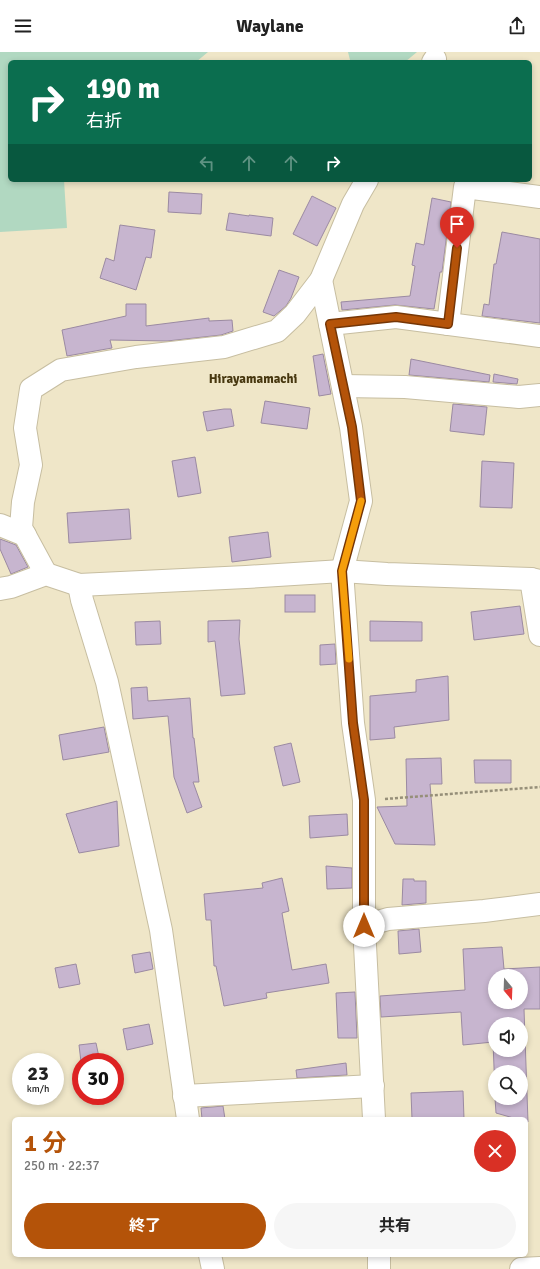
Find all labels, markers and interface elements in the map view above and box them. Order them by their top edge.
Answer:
icon: menu [12,15,34,37]
text: Waylane [236,15,304,37]
icon: share [506,15,528,37]
text: 190 m [86,72,160,106]
icon: right [20,76,72,128]
text: 右折 [86,110,122,132]
icon: left [196,152,218,174]
icon: ahead [238,152,260,174]
icon: ahead [280,152,302,174]
icon: right [322,152,344,174]
pin [440,207,474,248]
icon: arrive [446,213,468,235]
district label: Hirayamamachi [209,371,297,387]
position arrow [343,905,385,947]
north arrow [488,969,528,1009]
map controls [488,969,528,1105]
button: sound [488,1017,528,1057]
speed limit sign: 30 [72,1053,124,1105]
text: 23 [27,1061,49,1086]
button: search [488,1065,528,1105]
text: km/h [27,1083,49,1095]
text: 1 分 [24,1128,66,1158]
button: close [474,1130,516,1172]
text: 250 m · 22:37 [24,1158,100,1174]
button: 終了 [24,1203,266,1249]
button: 共有 [274,1203,516,1249]

